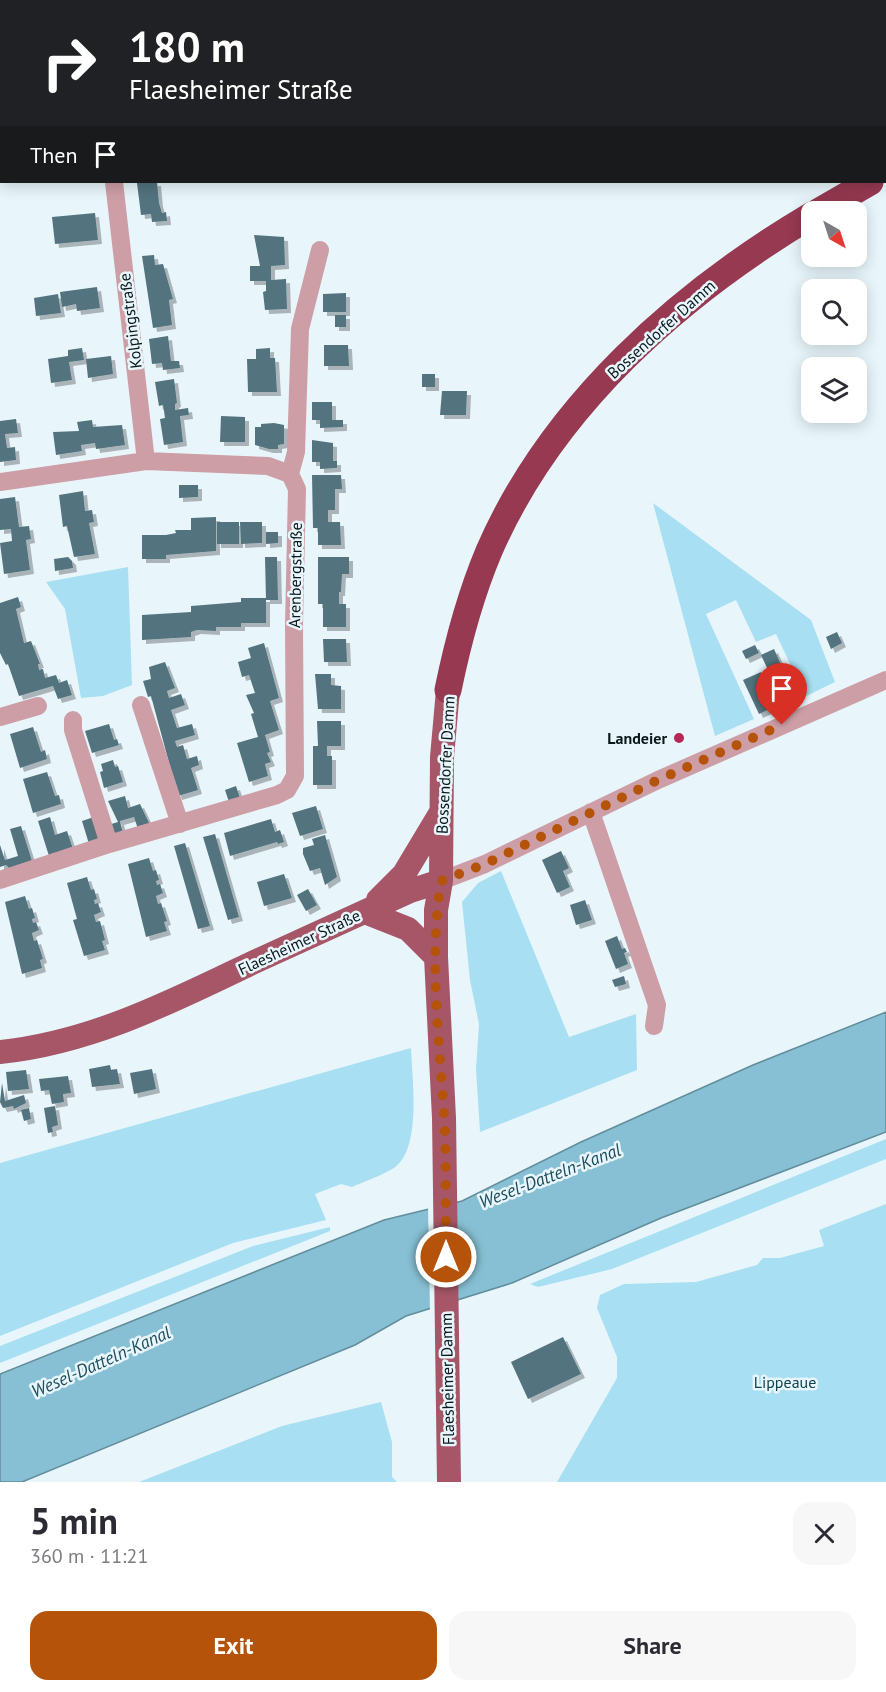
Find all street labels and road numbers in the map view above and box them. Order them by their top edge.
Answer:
street label: Kolpingstraße [114,272,146,370]
street label: Bossendorfer Damm [603,275,719,383]
street label: Arenbergstraße [284,522,306,628]
street label: Bossendorfer Damm [431,696,459,834]
street label: Flaesheimer Straße [235,905,363,979]
street label: Flaesheimer Damm [436,1313,458,1445]

